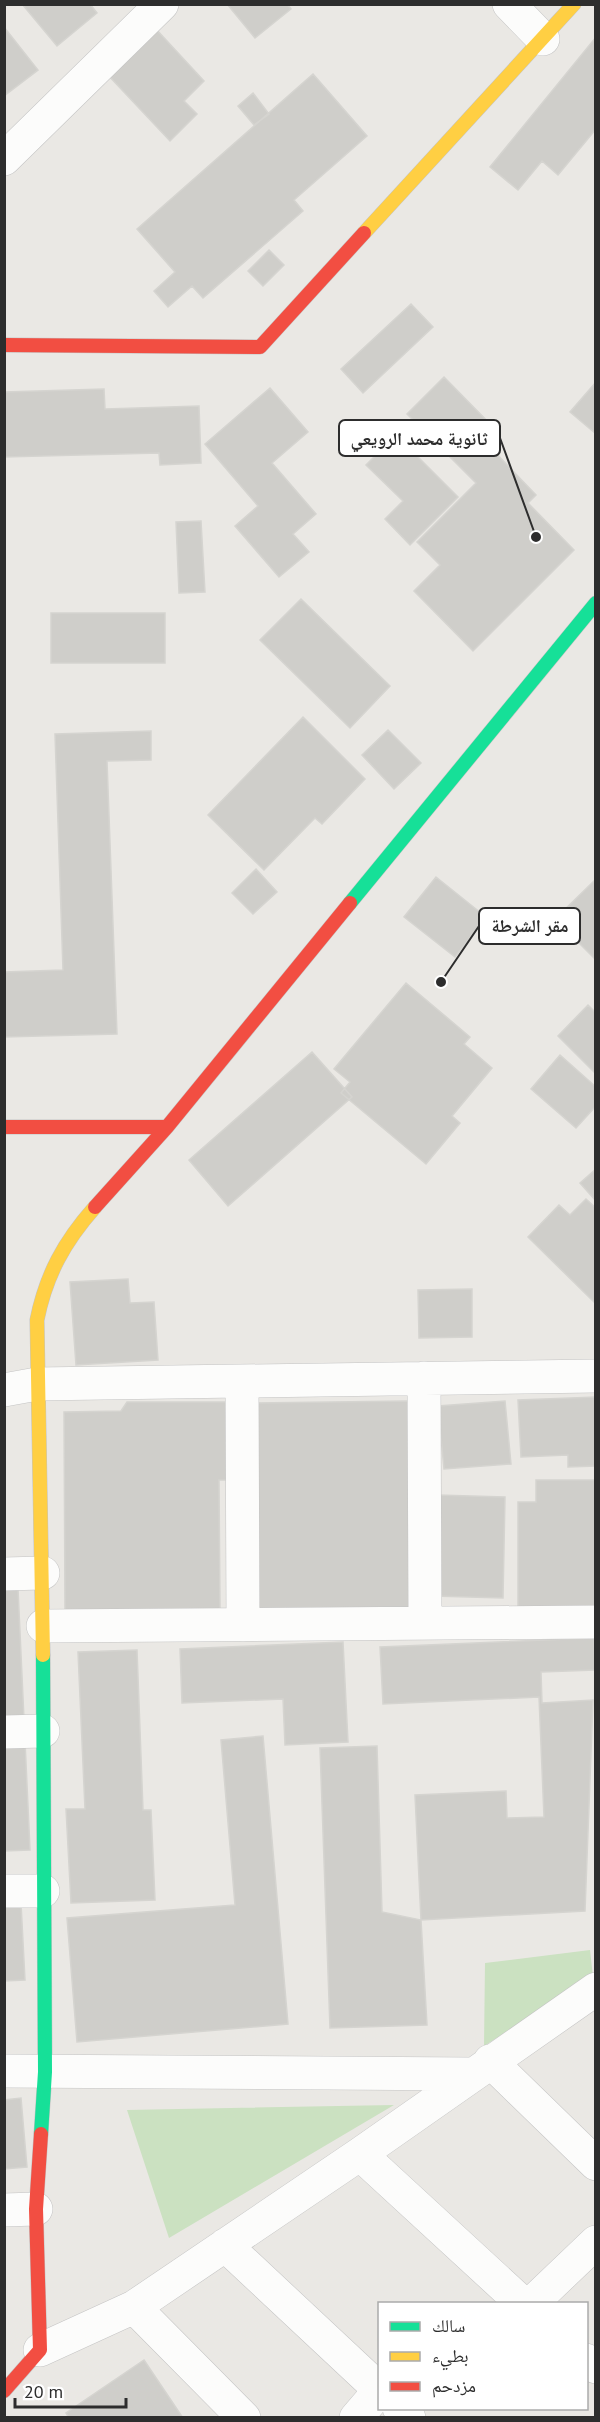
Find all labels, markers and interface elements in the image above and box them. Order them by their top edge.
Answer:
callout: ثانوية محمد الرويعي [339,420,500,456]
text: ثانوية محمد الرويعي [351,427,488,453]
callout: مقر الشرطة [479,908,580,944]
text: مقر الشرطة [491,914,569,937]
legend [378,2302,588,2410]
text: سالك [432,2314,465,2337]
text: بطيء [432,2344,469,2371]
scale bar [15,2371,126,2409]
text: مزدحم [432,2374,476,2398]
text: 20 m [24,2380,63,2403]

